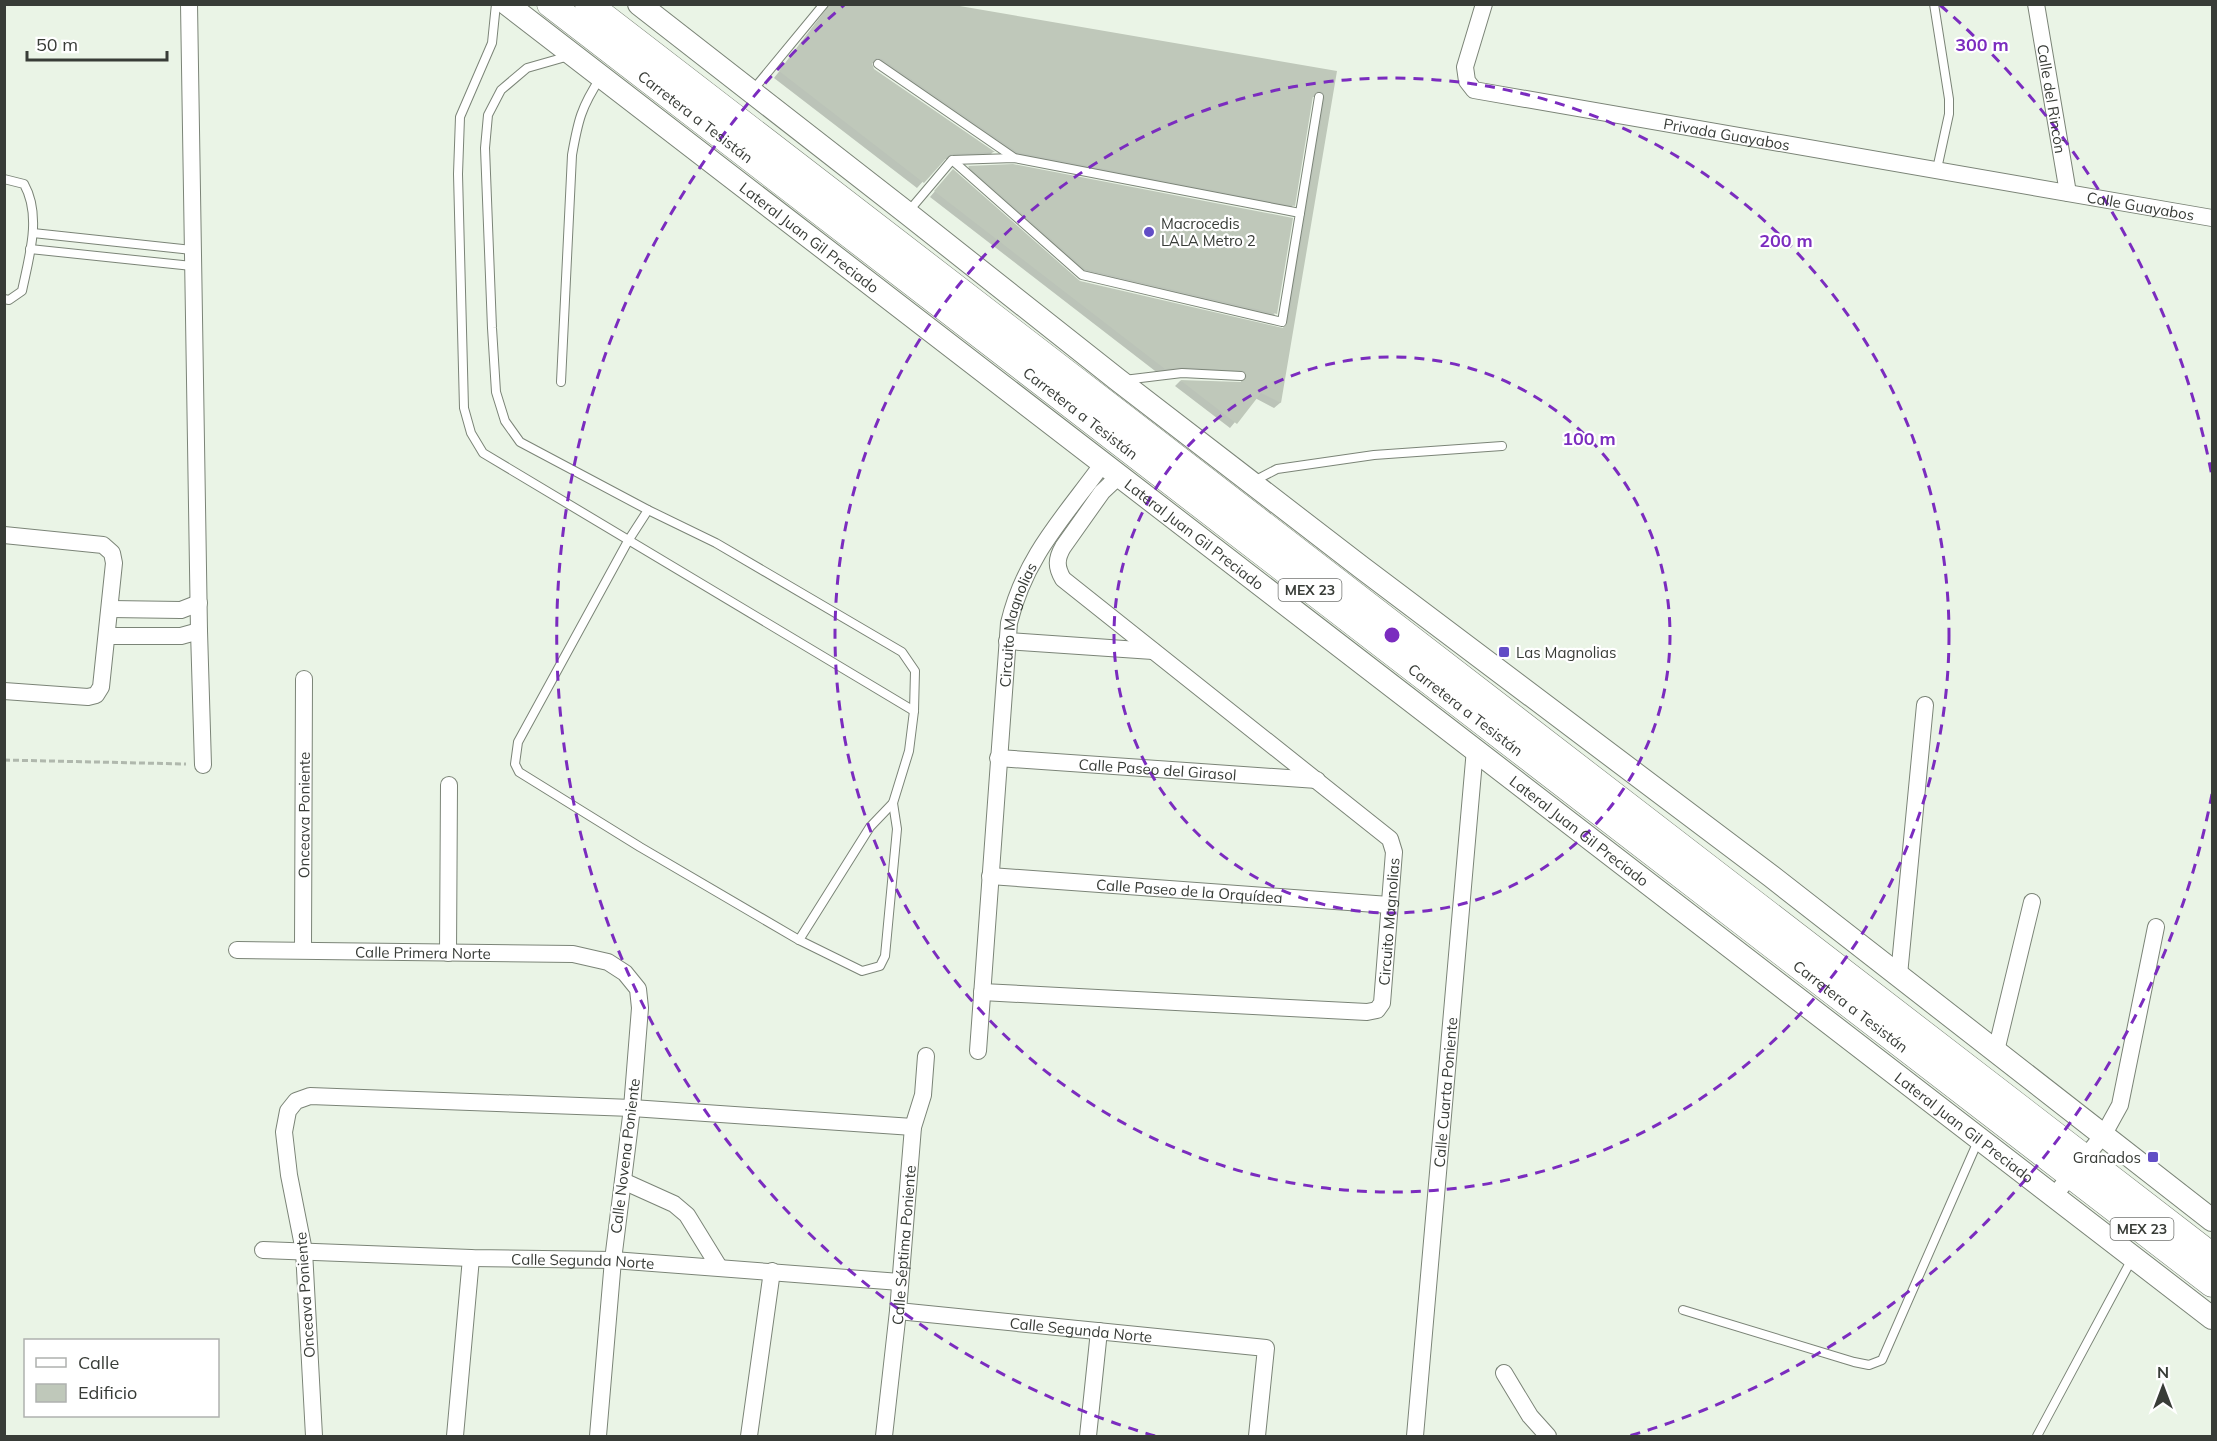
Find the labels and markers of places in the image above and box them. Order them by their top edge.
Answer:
place label: Macrocedis LALA Metro 2 [1161,214,1256,250]
marker: Macrocedis LALA Metro 2 [1142,225,1156,239]
centre of rings [1382,625,1402,645]
place label: Las Magnolias [1516,643,1616,662]
marker: Las Magnolias [1497,645,1511,659]
place label: Granados [2073,1148,2141,1167]
marker: Granados [2146,1150,2160,1164]

